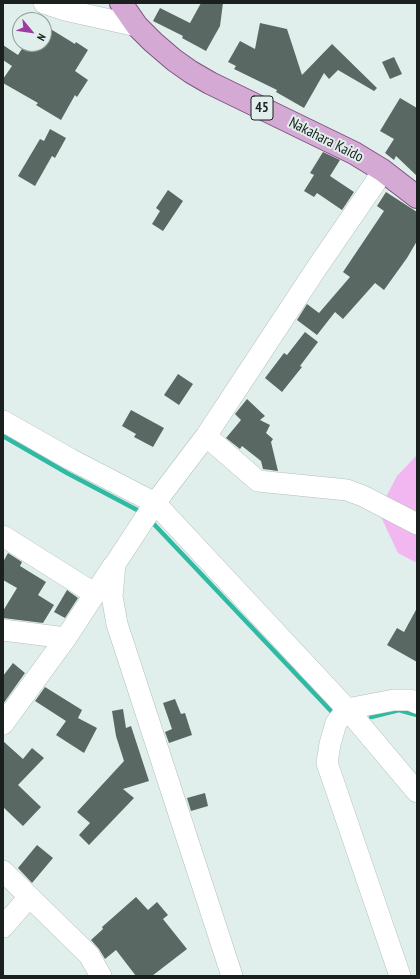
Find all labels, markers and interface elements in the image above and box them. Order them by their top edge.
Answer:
north arrow [12,12,52,52]
text: N [34,31,49,43]
road number: 45 [251,96,273,120]
street label: Nakahara Kaido [286,114,366,166]

